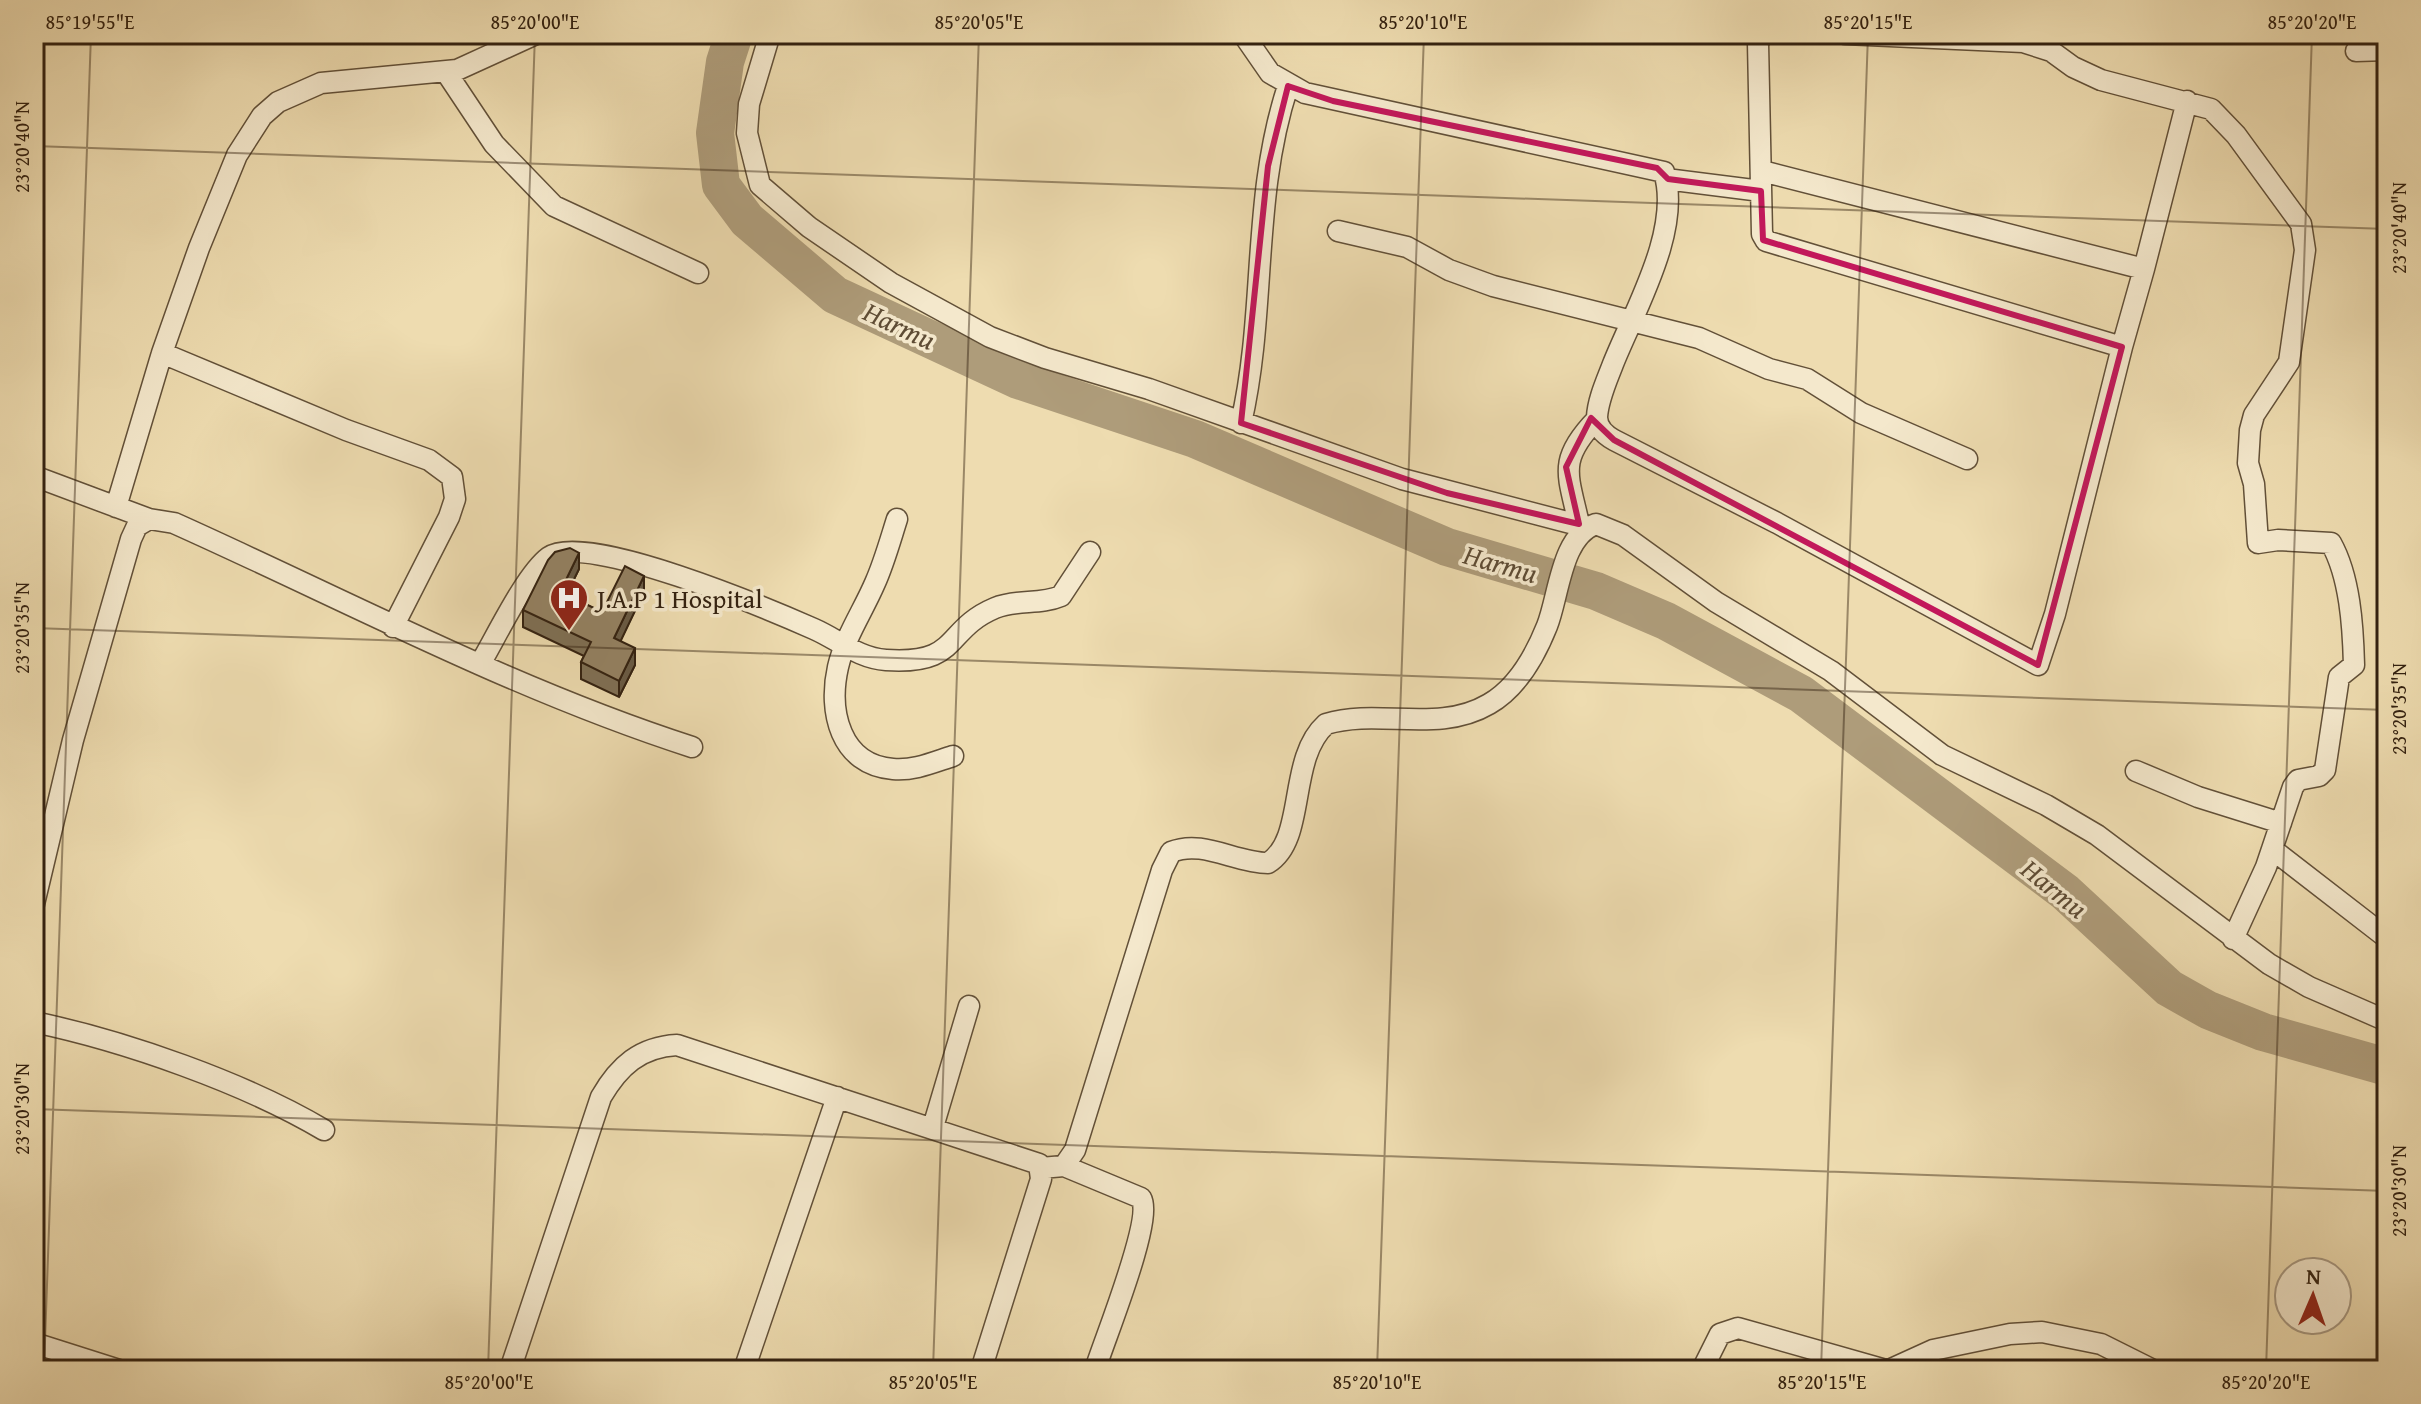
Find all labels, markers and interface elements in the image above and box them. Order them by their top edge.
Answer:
text: 85°19'55"E [46,7,134,36]
text: 85°20'00"E [491,7,579,36]
text: 85°20'05"E [935,7,1023,36]
text: 85°20'10"E [1379,7,1467,36]
text: 85°20'15"E [1824,7,1912,36]
text: 85°20'20"E [2268,7,2356,36]
text: 23°20'40"N [7,101,36,193]
text: 23°20'40"N [2384,182,2413,274]
water label: Harmu [856,290,943,360]
water label: Harmu [1458,533,1543,593]
hospital icon: J.A.P 1 Hospital [548,577,590,632]
place label: J.A.P 1 Hospital [594,579,762,618]
text: 23°20'35"N [7,582,36,674]
text: 23°20'35"N [2384,663,2413,755]
water label: Harmu [2012,848,2097,928]
text: 23°20'30"N [7,1063,36,1155]
text: 23°20'30"N [2384,1145,2413,1237]
north arrow [2273,1256,2353,1336]
text: N [2306,1260,2322,1292]
text: 85°20'00"E [445,1367,533,1396]
text: 85°20'05"E [889,1367,977,1396]
text: 85°20'10"E [1333,1367,1421,1396]
text: 85°20'15"E [1778,1367,1866,1396]
text: 85°20'20"E [2222,1367,2310,1396]

